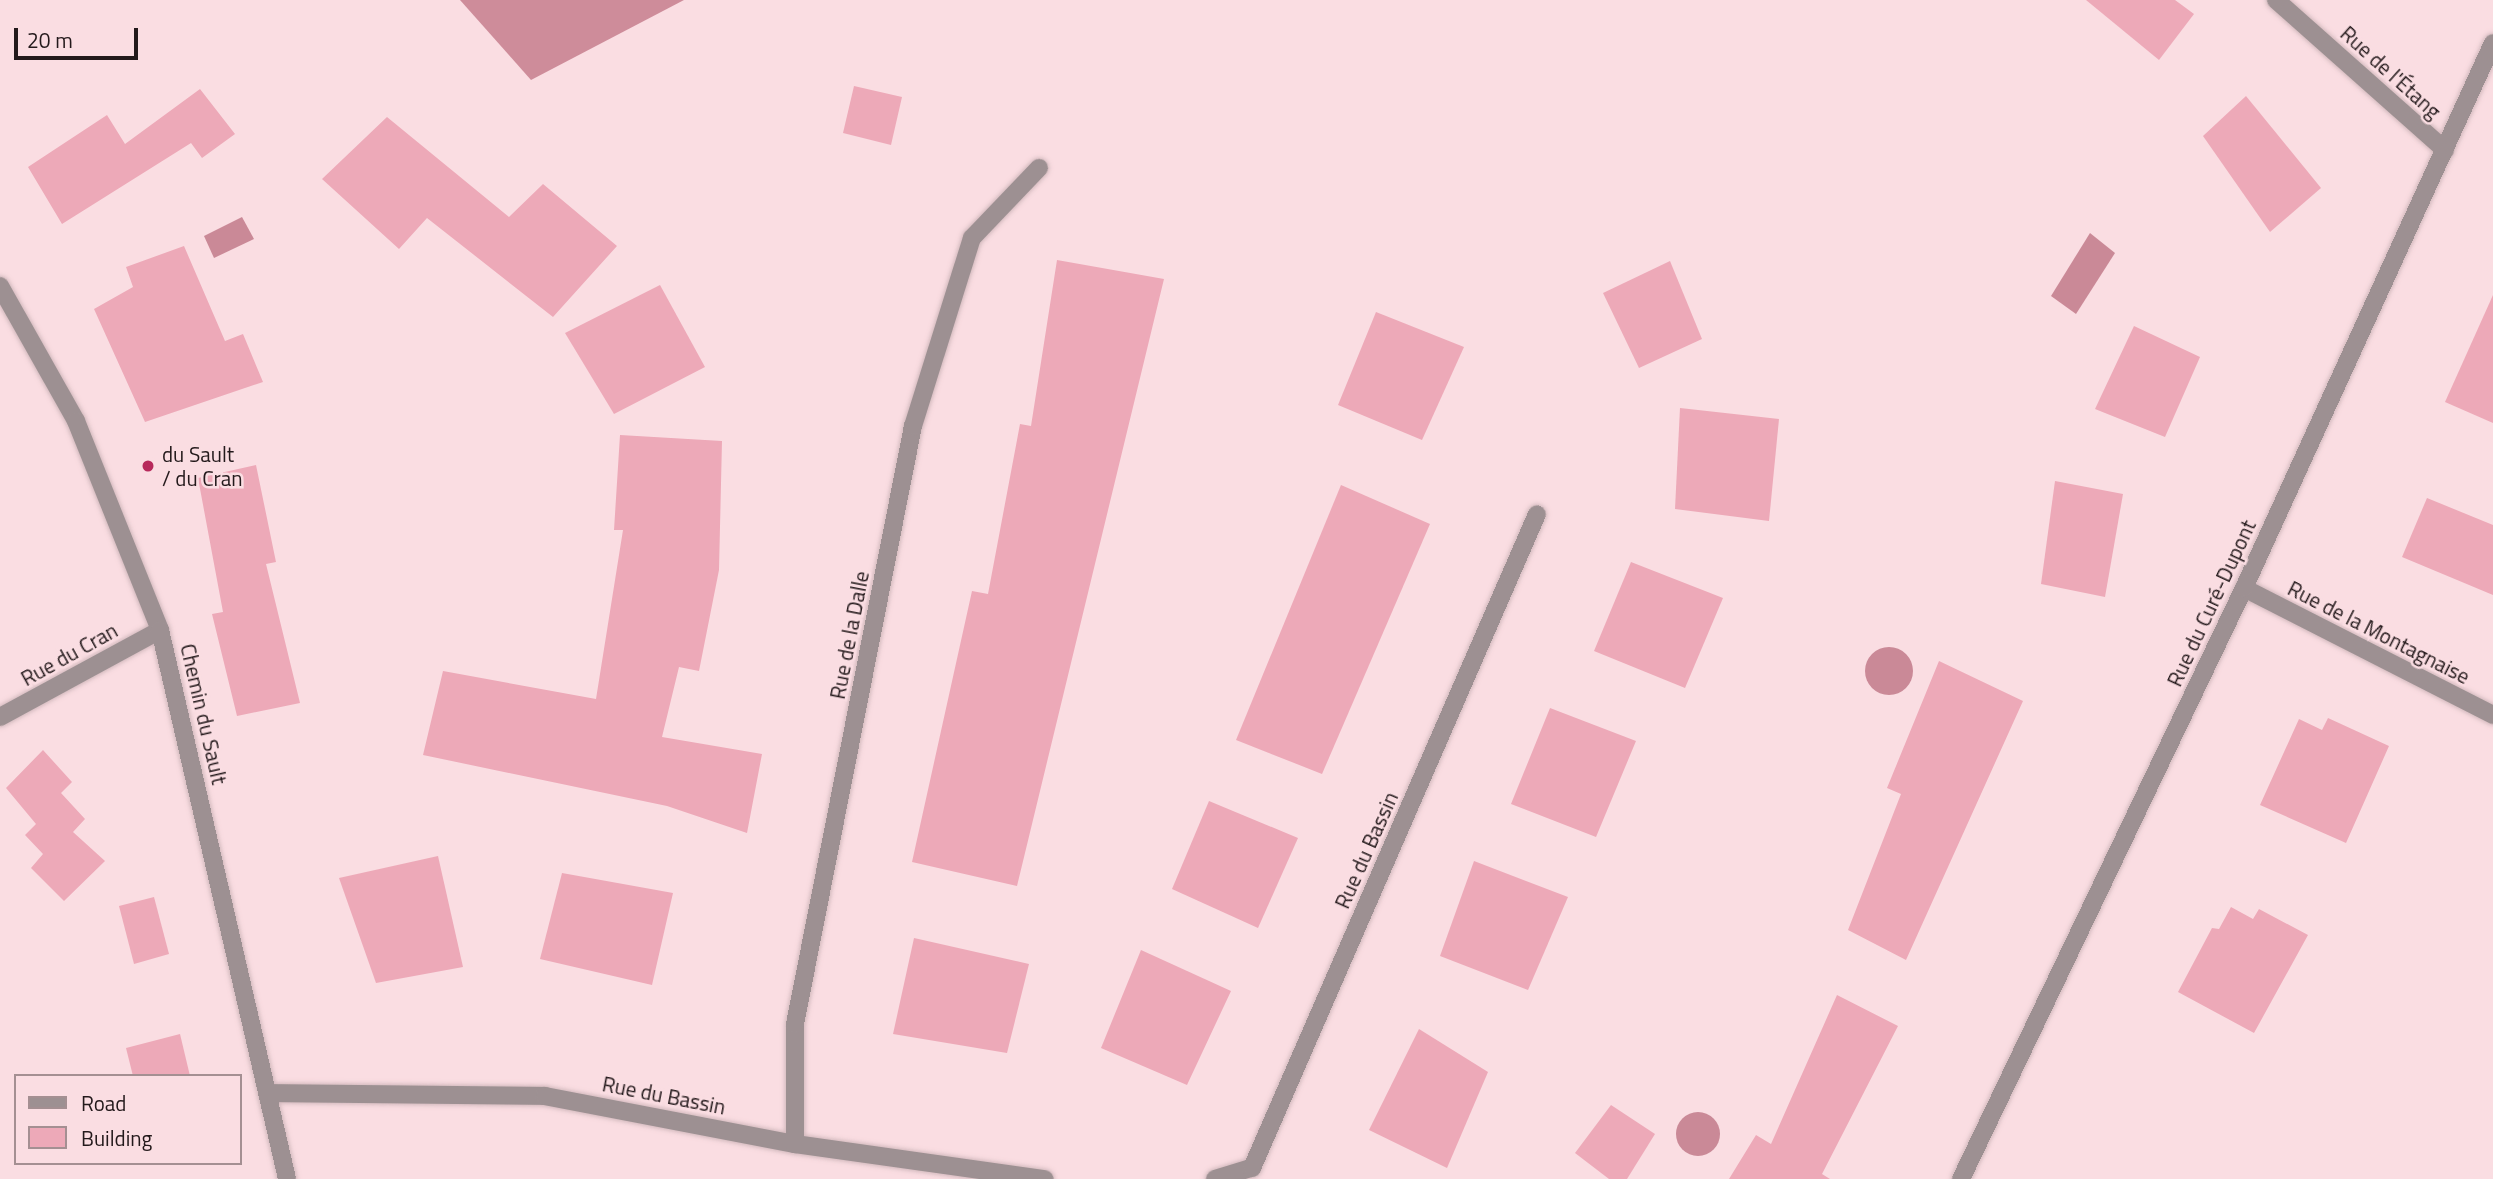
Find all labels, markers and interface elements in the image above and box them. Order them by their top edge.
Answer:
scale bar [18,14,142,58]
street label: Rue de l'Étang [2336,20,2446,124]
text: 20 m [27,24,73,56]
place label: du Sault / du Cran [162,441,243,491]
marker: du Sault / du Cran [140,458,156,474]
street label: Rue du Curé-Dupont [2161,516,2261,690]
street label: Rue de la Dalle [824,569,874,701]
street label: Rue de la Montagnaise [2284,575,2474,689]
street label: Rue du Cran [16,617,122,691]
street label: Chemin du Sault [176,641,232,787]
street label: Rue du Bassin [1329,788,1403,912]
street label: Rue du Bassin [600,1071,728,1119]
legend [14,1074,242,1165]
text: Road [81,1087,126,1119]
text: Building [81,1122,152,1154]

